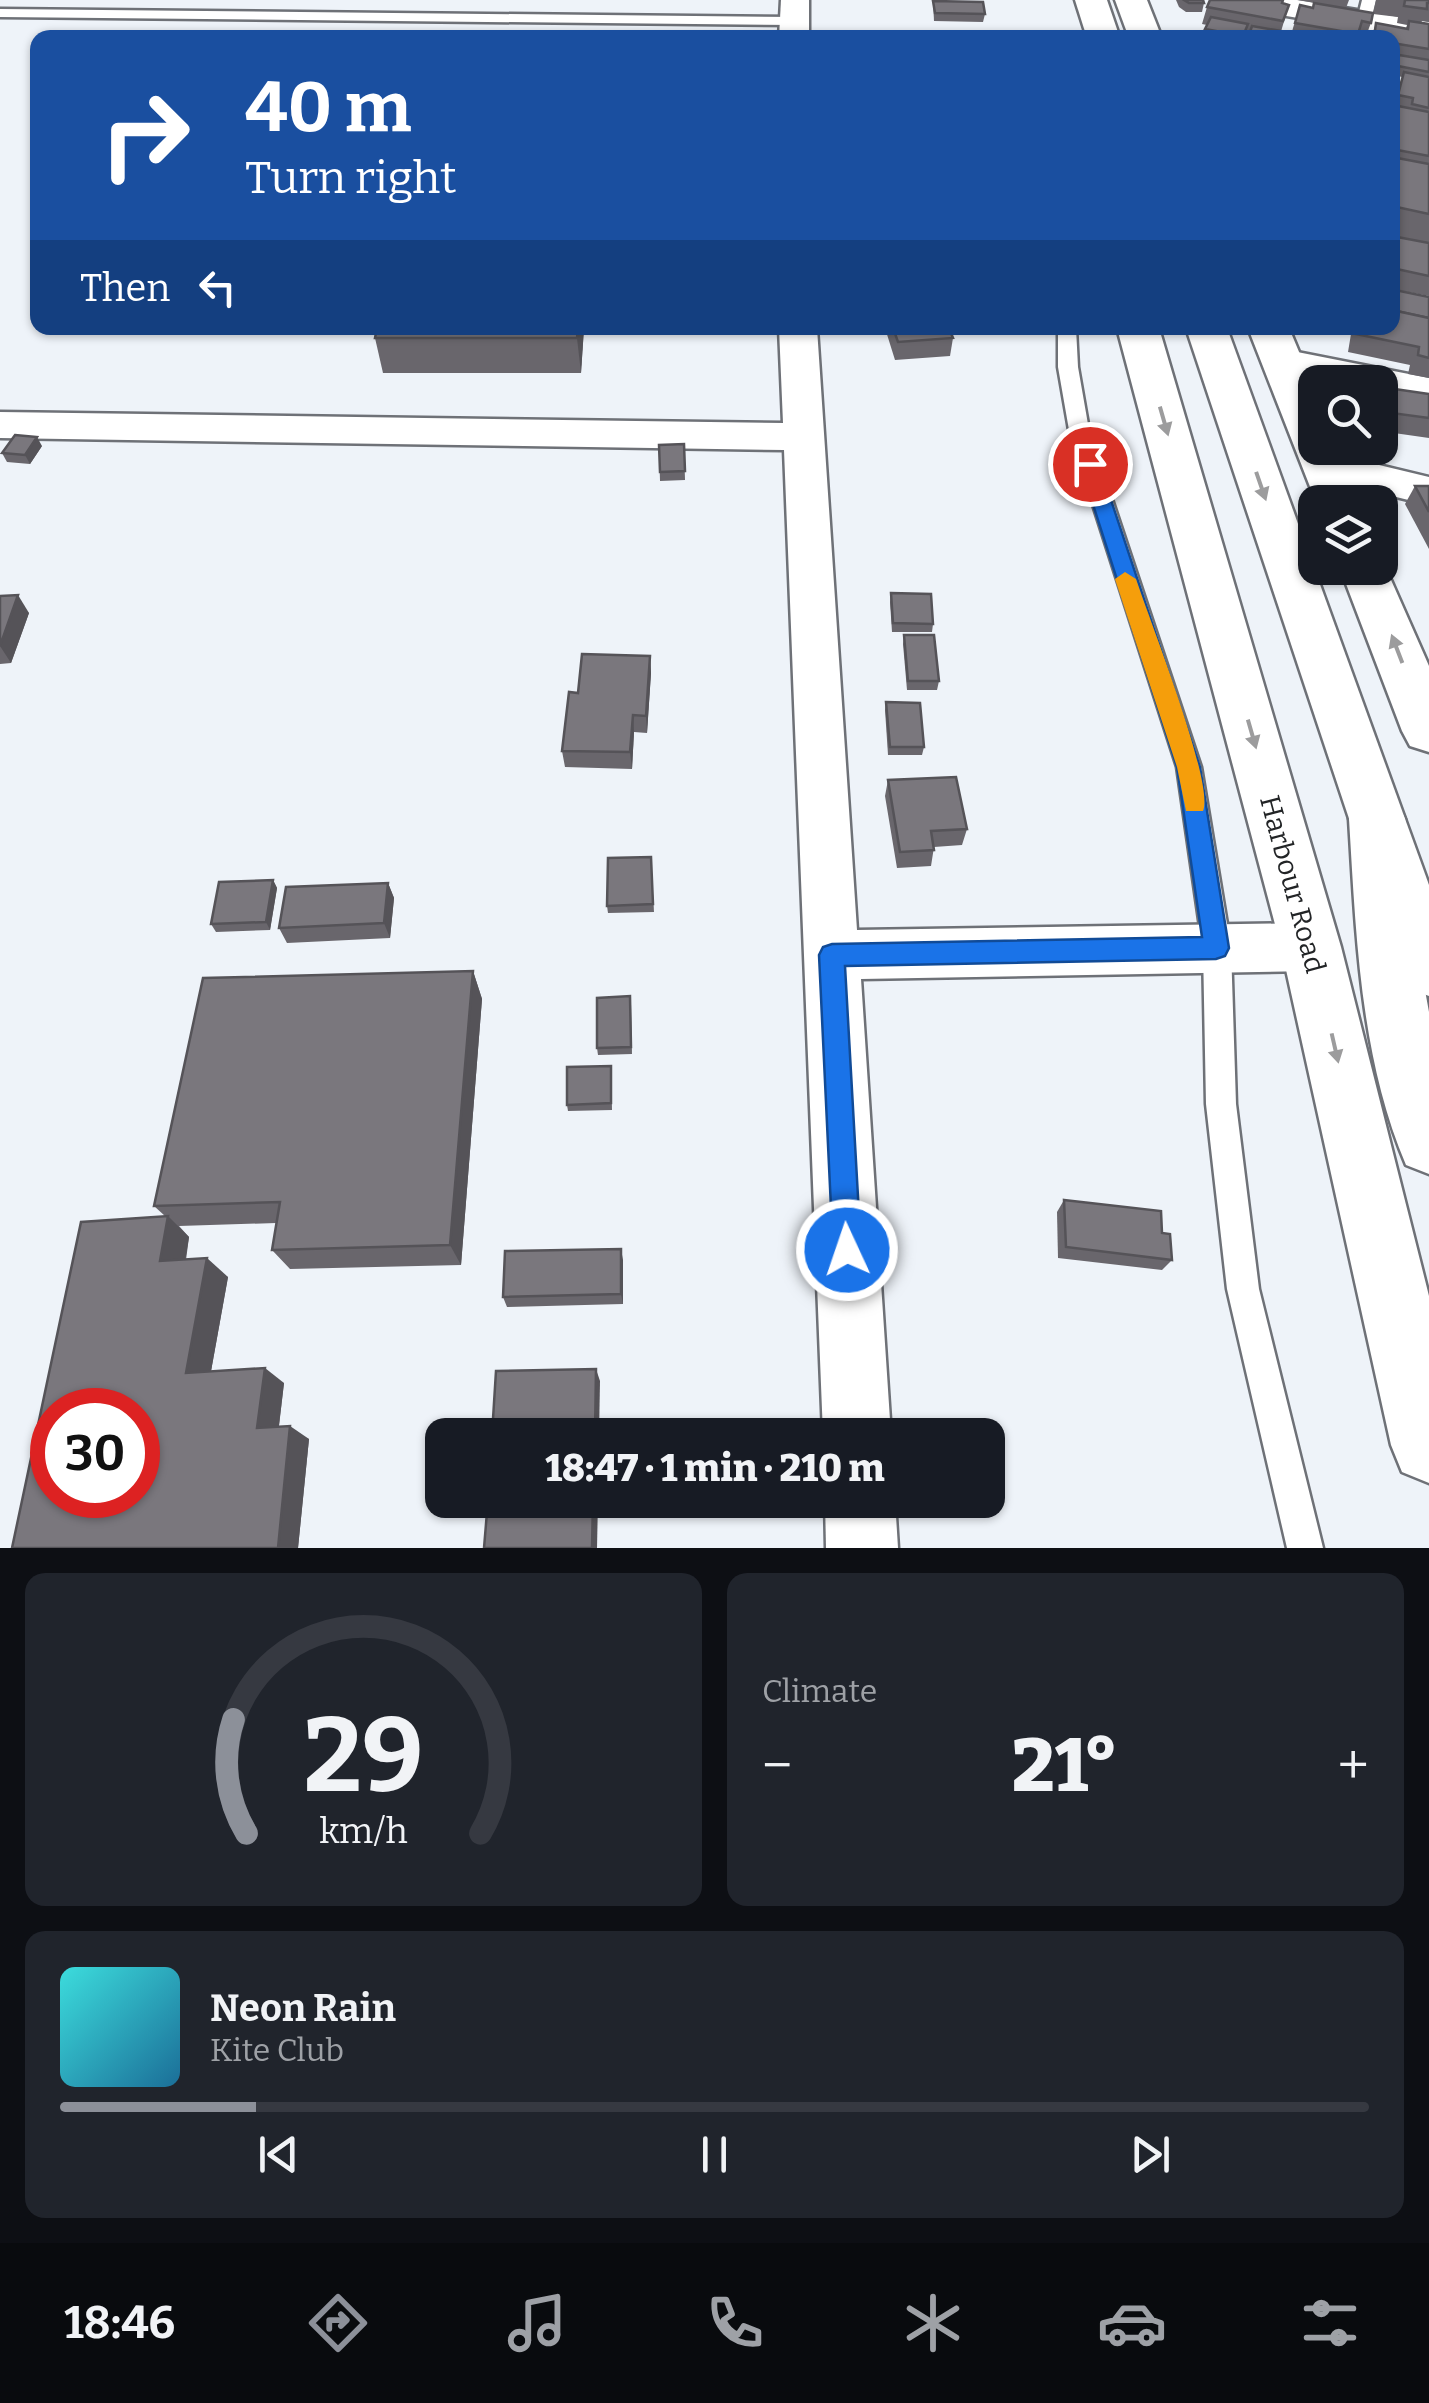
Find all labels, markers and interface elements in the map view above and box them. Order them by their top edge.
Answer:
text: 40 m [245,66,411,150]
icon: right [80,70,210,200]
text: Turn right [245,151,457,205]
icon: left [190,260,245,315]
text: Then [80,265,170,311]
map controls [1298,365,1398,585]
button: search [1298,365,1398,465]
one-way arrow [1157,407,1172,437]
pin [1048,422,1133,507]
icon: arrive [1063,437,1118,492]
one-way arrow [1254,471,1269,501]
button: layers [1298,485,1398,585]
one-way arrow [1388,634,1404,664]
one-way arrow [1244,719,1260,750]
street label: Harbour Road [1253,792,1332,977]
one-way arrow [1328,1033,1343,1064]
position arrow [795,1198,899,1302]
speed limit sign: 30 [30,1388,160,1518]
text: 18:47 · 1 min · 210 m [545,1445,885,1491]
text: Climate [762,1672,877,1710]
text: 29 [303,1694,424,1819]
text: 21° [1012,1721,1118,1811]
text: − [762,1733,792,1799]
text: + [1338,1733,1369,1799]
text: km/h [319,1810,408,1852]
text: Neon Rain [210,1985,396,2031]
text: Kite Club [210,2031,344,2069]
icon: previous [251,2127,306,2182]
icon: pause [687,2127,742,2182]
icon: next [1123,2127,1178,2182]
icon: directions [303,2288,373,2358]
icon: music [502,2288,572,2358]
icon: phone [700,2288,770,2358]
icon: climate [898,2288,968,2358]
icon: car [1097,2288,1167,2358]
icon: filters [1295,2288,1365,2358]
text: 18:46 [64,2296,175,2350]

